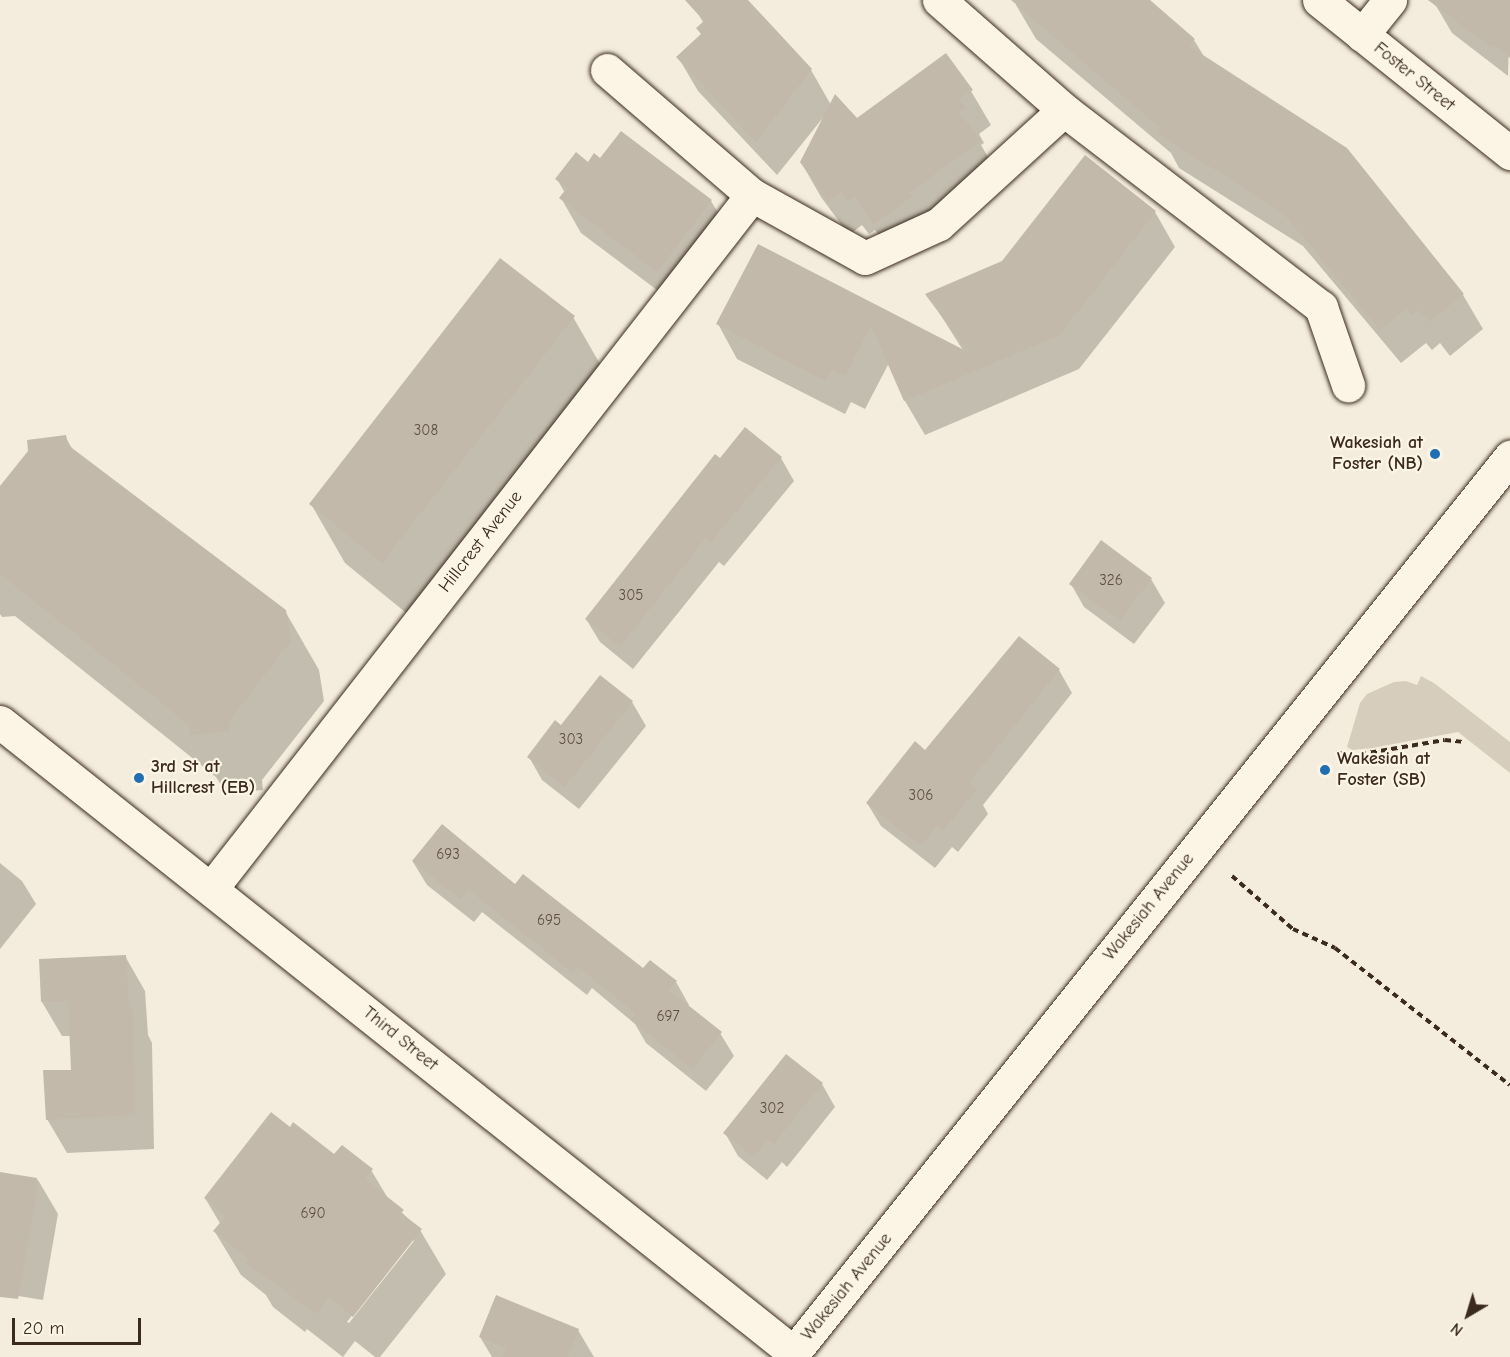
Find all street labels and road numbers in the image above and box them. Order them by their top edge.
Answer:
street label: Foster Street [1369,38,1459,116]
street label: Hillcrest Avenue [435,487,527,597]
street label: Wakesiah Avenue [1099,849,1199,965]
street label: Third Street [358,1002,442,1076]
street label: Wakesiah Avenue [797,1229,897,1345]

